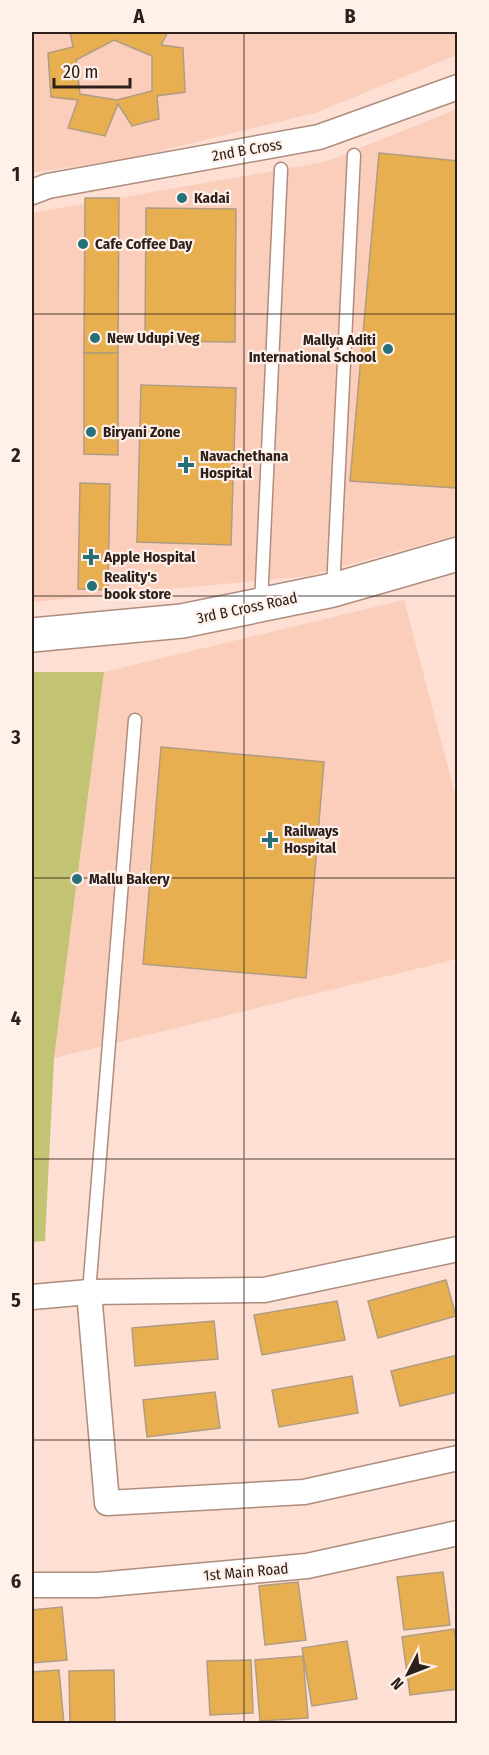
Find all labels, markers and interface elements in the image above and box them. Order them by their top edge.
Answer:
text: A [133,4,146,28]
text: B [344,4,356,28]
scale bar [54,51,130,89]
text: 20 m [63,61,98,83]
street label: 2nd B Cross [211,135,283,165]
text: 1 [12,162,20,186]
place label: Kadai [194,189,230,207]
marker: Kadai [175,191,189,205]
place label: Cafe Coffee Day [95,235,193,253]
marker: Cafe Coffee Day [76,237,90,251]
place label: New Udupi Veg [107,329,200,347]
marker: New Udupi Veg [88,331,102,345]
place label: Mallya Aditi International School [249,331,377,366]
marker: Mallya Aditi International School [381,342,395,356]
place label: Biryani Zone [103,423,181,441]
marker: Biryani Zone [84,425,98,439]
text: 2 [10,443,21,467]
place label: Navachethana Hospital [200,447,289,482]
marker: Navachethana Hospital [177,456,195,474]
marker: Apple Hospital [82,548,100,566]
place label: Apple Hospital [103,548,196,566]
place label: Reality's book store [104,568,172,603]
marker: Reality's book store [85,579,99,593]
street label: 3rd B Cross Road [195,589,299,627]
text: 3 [10,725,21,749]
place label: Railways Hospital [284,822,339,857]
marker: Railways Hospital [261,831,279,849]
place label: Mallu Bakery [89,870,171,888]
marker: Mallu Bakery [70,872,84,886]
text: 4 [11,1006,21,1030]
text: 5 [11,1288,21,1312]
street label: 1st Main Road [203,1559,289,1585]
text: 6 [11,1569,21,1593]
north arrow [378,1644,438,1704]
text: N [387,1674,407,1694]

